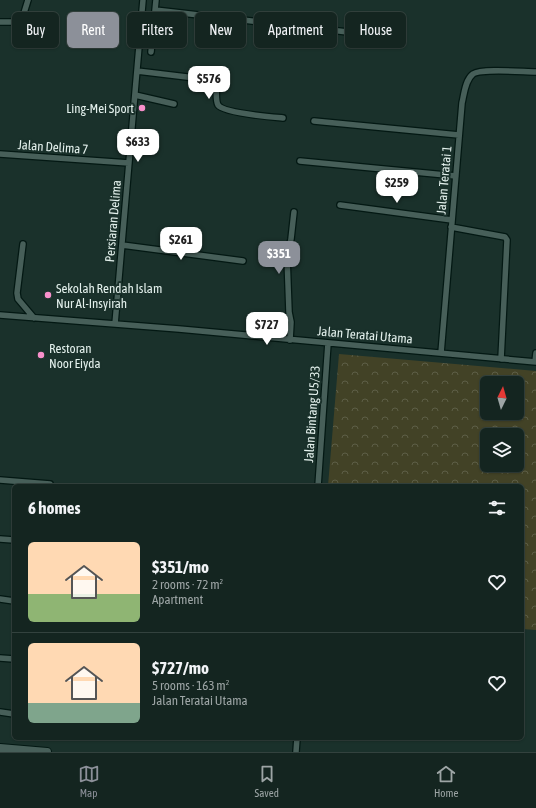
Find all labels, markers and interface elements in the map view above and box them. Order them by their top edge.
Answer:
chip: Buy [12,12,59,48]
chip: Rent [67,12,119,48]
chip: Filters [127,12,187,48]
chip: New [195,12,246,48]
chip: Apartment [254,12,337,48]
chip: House [345,12,406,48]
pin: $576 [185,66,233,100]
text: $576 [197,71,221,86]
place label: Ling-Mei Sport [66,101,134,116]
marker: Ling-Mei Sport [137,103,147,113]
pin: $633 [114,129,162,163]
text: $633 [126,134,150,149]
street label: Jalan Delima 7 [17,137,89,157]
street label: Jalan Teratai 1 [434,145,454,215]
pin: $259 [373,170,421,204]
text: $259 [385,175,409,190]
street label: Persiaran Delima [102,179,124,263]
pin: $261 [157,227,205,261]
text: $261 [169,232,193,247]
pin: $351 [255,241,303,275]
text: $351 [267,246,291,261]
place label: Sekolah Rendah Islam Nur Al-Insyirah [56,281,162,311]
marker: Sekolah Rendah Islam Nur Al-Insyirah [43,290,53,300]
pin: $727 [243,312,291,346]
text: $727 [255,317,279,332]
street label: Jalan Teratai Utama [317,323,413,347]
place label: Restoran Noor Eiyda [49,341,100,371]
marker: Restoran Noor Eiyda [36,350,46,360]
street label: Jalan Bintang U5/33 [301,365,323,463]
north arrow [480,376,524,420]
map controls [480,376,524,472]
button: layers [480,428,524,472]
icon: filters [486,497,508,519]
text: 6 homes [28,498,81,518]
text: $351/mo [152,557,209,577]
icon: home [60,558,108,606]
icon: heart [486,571,508,593]
text: 2 rooms · 72 m² [152,577,223,592]
text: Apartment [152,592,203,607]
text: $727/mo [152,658,209,678]
icon: home [60,659,108,707]
icon: heart [486,672,508,694]
text: 5 rooms · 163 m² [152,678,229,693]
text: Jalan Teratai Utama [152,693,248,708]
tab: Map [78,763,100,799]
tab: Saved [255,763,279,799]
tab: Home [434,763,458,799]

